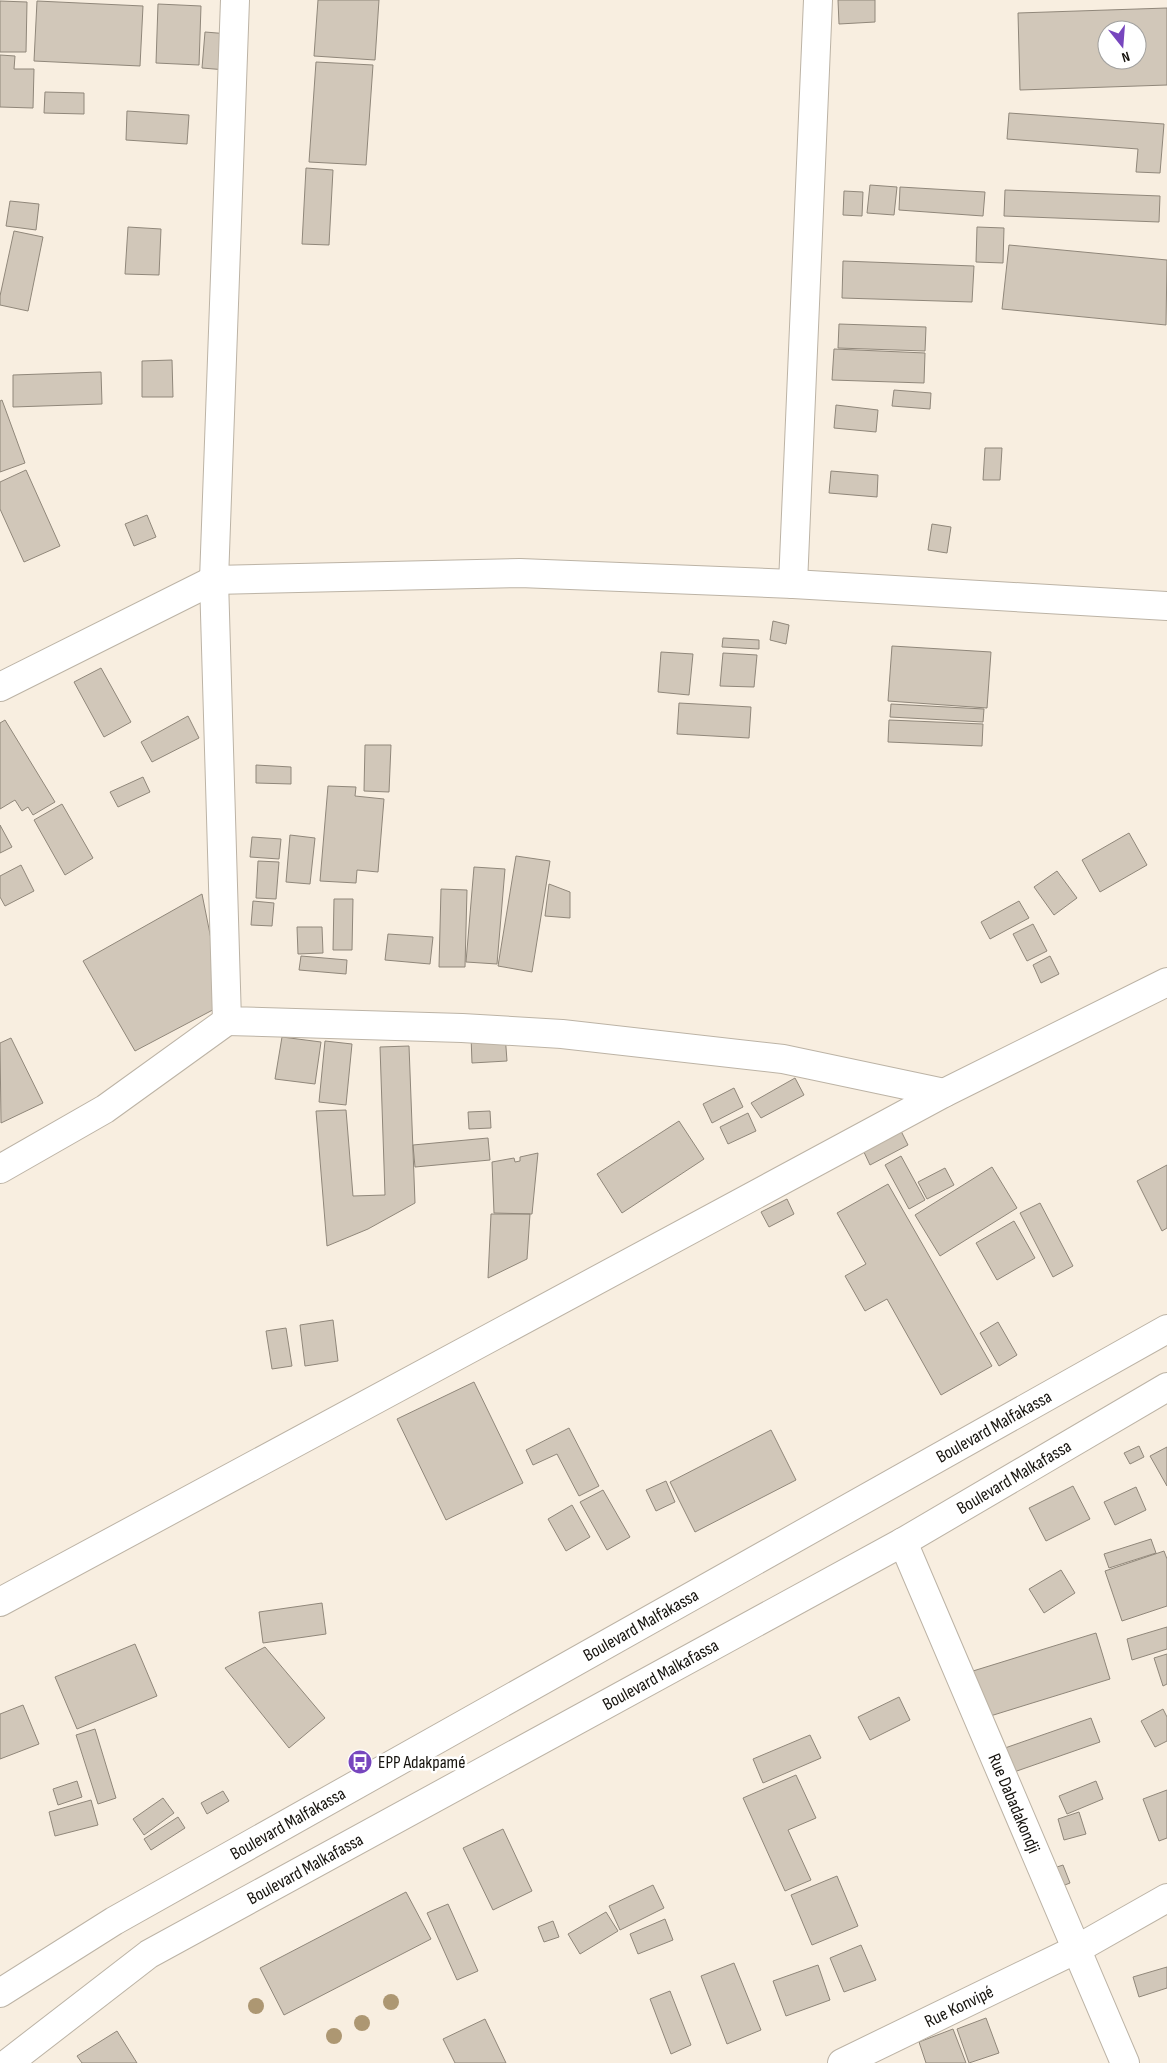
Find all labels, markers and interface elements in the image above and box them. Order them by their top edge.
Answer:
north arrow [1097,20,1147,70]
text: N [1120,48,1132,66]
street label: Boulevard Malfakassa [932,1386,1055,1467]
street label: Boulevard Malkafassa [953,1435,1075,1519]
street label: Boulevard Malfakassa [579,1584,702,1666]
street label: Boulevard Malkafassa [599,1634,722,1715]
bus stop icon: EPP Adakpamé [347,1749,373,1775]
street label: Rue Dabadakondji [984,1750,1045,1856]
place label: EPP Adakpamé [378,1752,465,1773]
street label: Boulevard Malfakassa [226,1783,349,1864]
street label: Boulevard Malkafassa [243,1829,367,1909]
street label: Rue Konvipé [921,1981,997,2032]

